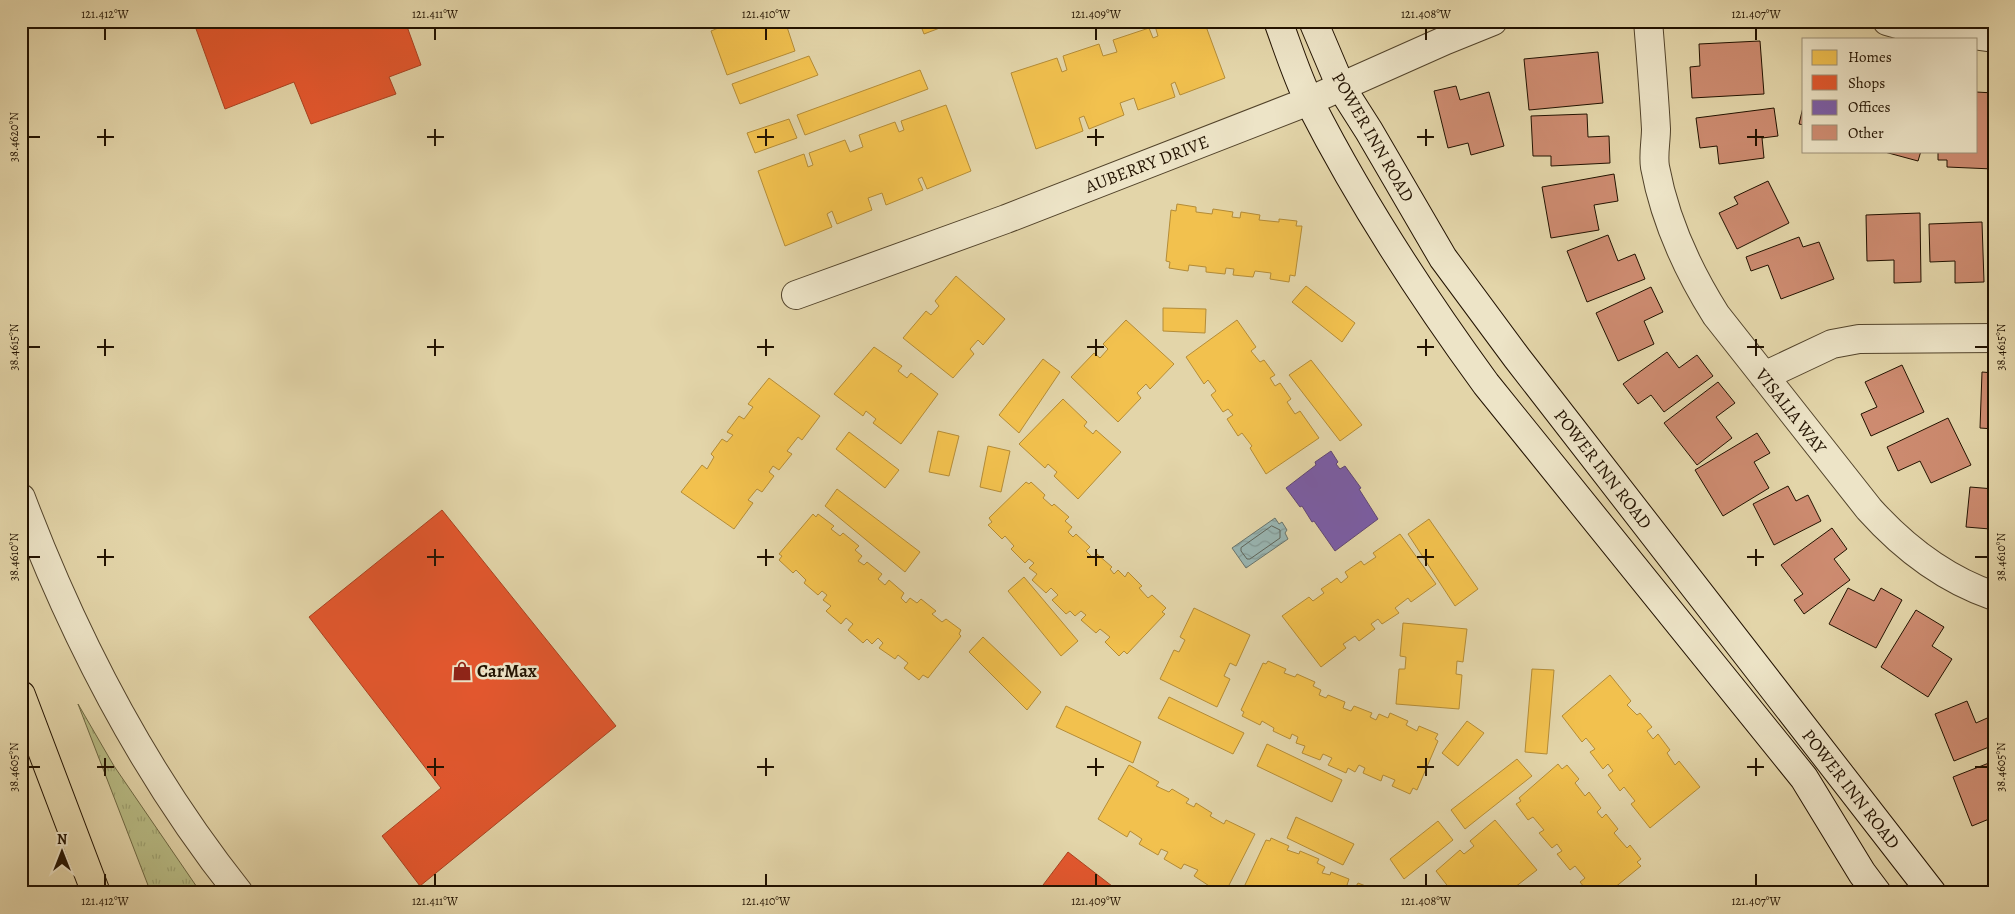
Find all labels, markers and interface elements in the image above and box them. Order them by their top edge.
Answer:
text: 121.412°W [81,6,130,22]
text: 121.411°W [412,6,459,22]
text: 121.410°W [742,6,791,22]
text: 121.409°W [1071,6,1122,22]
text: 121.408°W [1401,6,1452,22]
text: 121.407°W [1731,6,1781,22]
legend [1802,38,1978,152]
text: Homes [1848,47,1892,67]
street label: POWER INN ROAD [1326,68,1420,206]
text: Shops [1848,73,1885,93]
text: Offices [1848,97,1891,117]
text: 38.4620°N [6,112,22,162]
text: Other [1848,123,1884,143]
street label: AUBERRY DRIVE [1081,129,1212,199]
text: 38.4615°N [6,323,22,370]
text: 38.4615°N [1993,323,2009,370]
street label: VISALIA WAY [1749,363,1833,460]
street label: POWER INN ROAD [1549,404,1657,534]
text: 38.4610°N [6,533,22,581]
text: 38.4610°N [1993,533,2009,581]
place label: CarMax [477,659,537,683]
shop icon: CarMax [451,660,473,682]
street label: POWER INN ROAD [1797,724,1905,854]
text: 38.4605°N [6,742,22,792]
text: 38.4605°N [1993,742,2009,792]
north arrow [38,826,88,876]
text: N [57,830,67,849]
text: 121.412°W [81,893,130,909]
text: 121.411°W [412,893,459,909]
text: 121.410°W [742,893,791,909]
text: 121.409°W [1071,893,1122,909]
text: 121.408°W [1401,893,1452,909]
text: 121.407°W [1731,893,1781,909]

